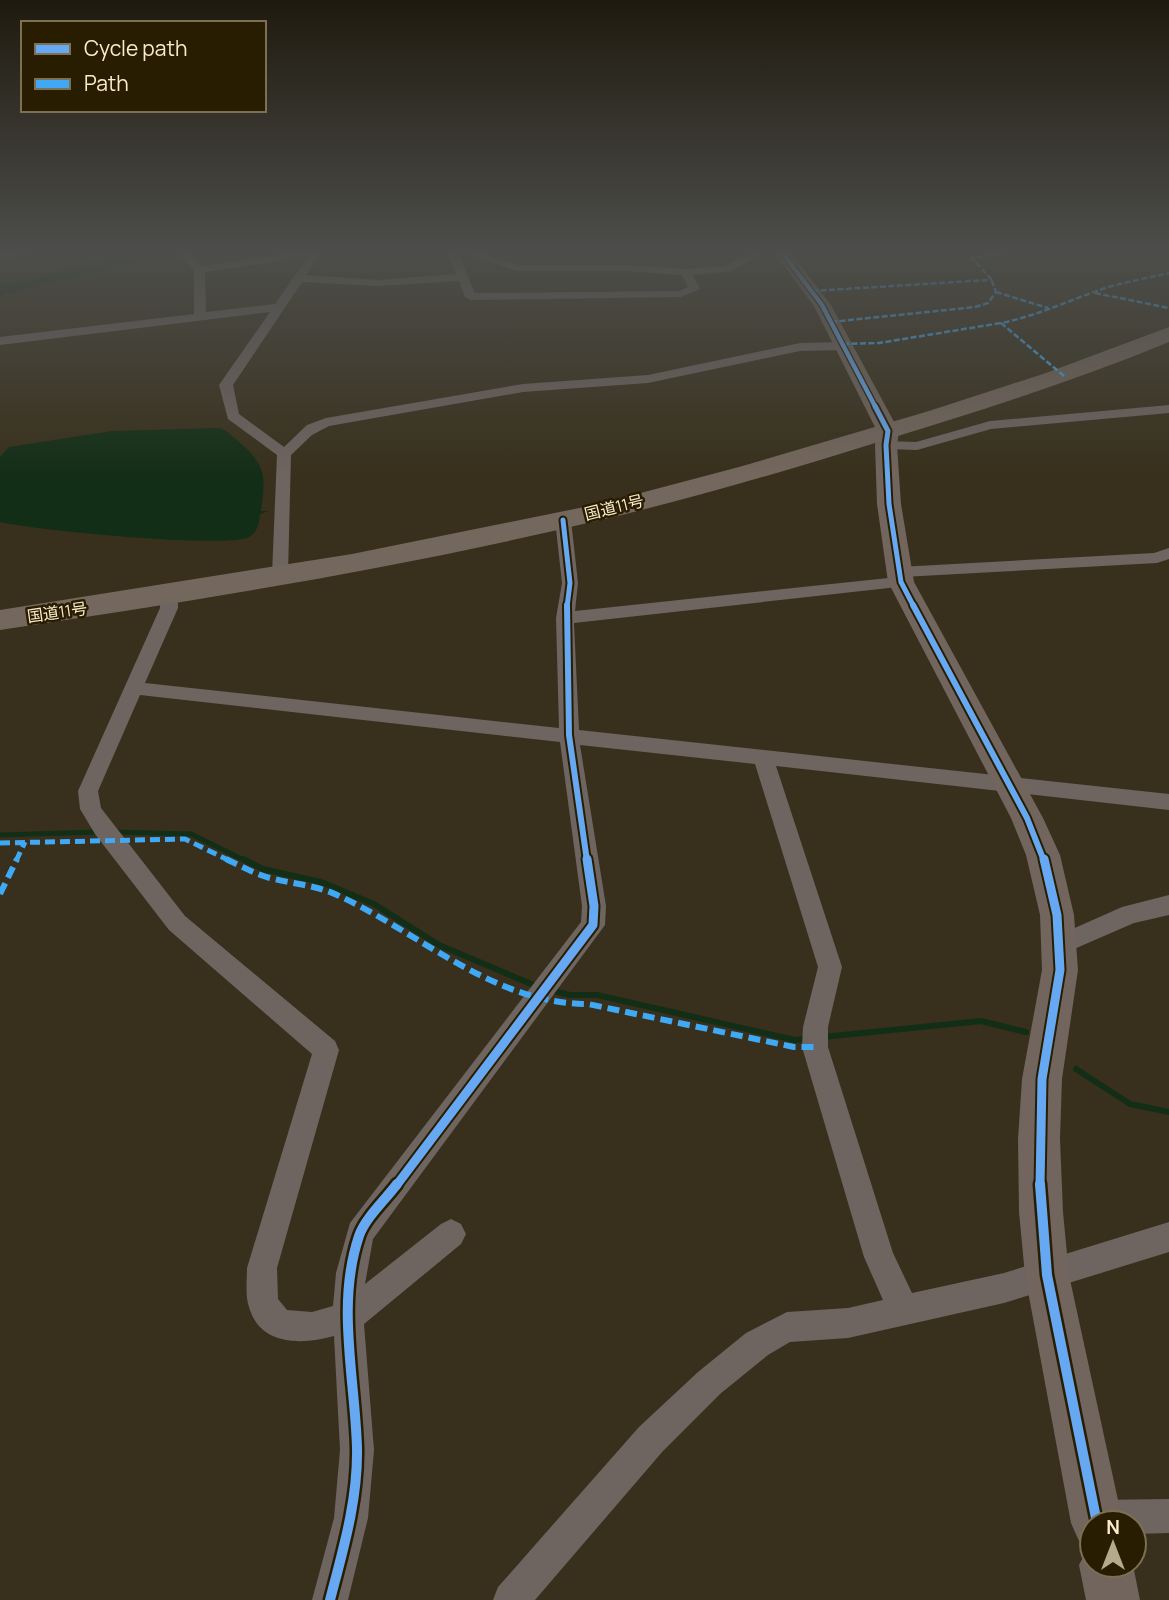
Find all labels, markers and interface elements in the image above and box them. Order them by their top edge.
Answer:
legend [21,21,266,112]
text: Cycle path [84,34,187,62]
text: Path [84,69,129,97]
street label: 国道11号 [582,489,646,525]
street label: 国道11号 [26,597,88,627]
north arrow [1078,1509,1148,1579]
text: N [1106,1514,1120,1540]

